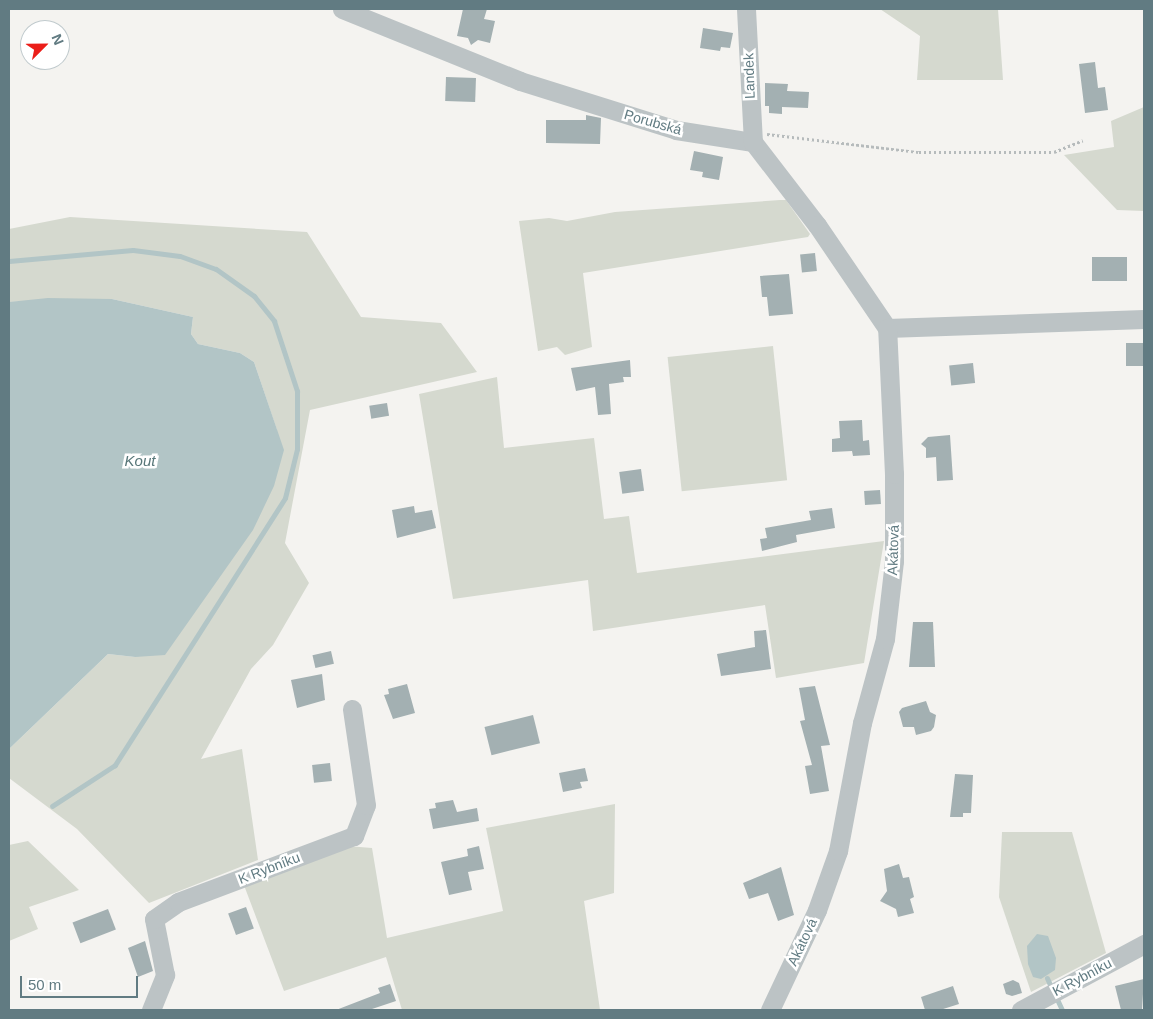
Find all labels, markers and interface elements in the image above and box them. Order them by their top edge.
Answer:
north arrow [20,20,70,70]
text: N [49,32,67,47]
street label: Landek [740,53,758,99]
street label: Porubská [622,106,684,138]
water label: Kout [125,452,155,470]
street label: Akátová [884,524,902,576]
street label: K Rybníku [236,849,302,887]
street label: Akátová [784,916,820,968]
street label: K Rybníku [1050,954,1114,1000]
scale bar [22,966,140,998]
text: 50 m [28,976,61,993]

